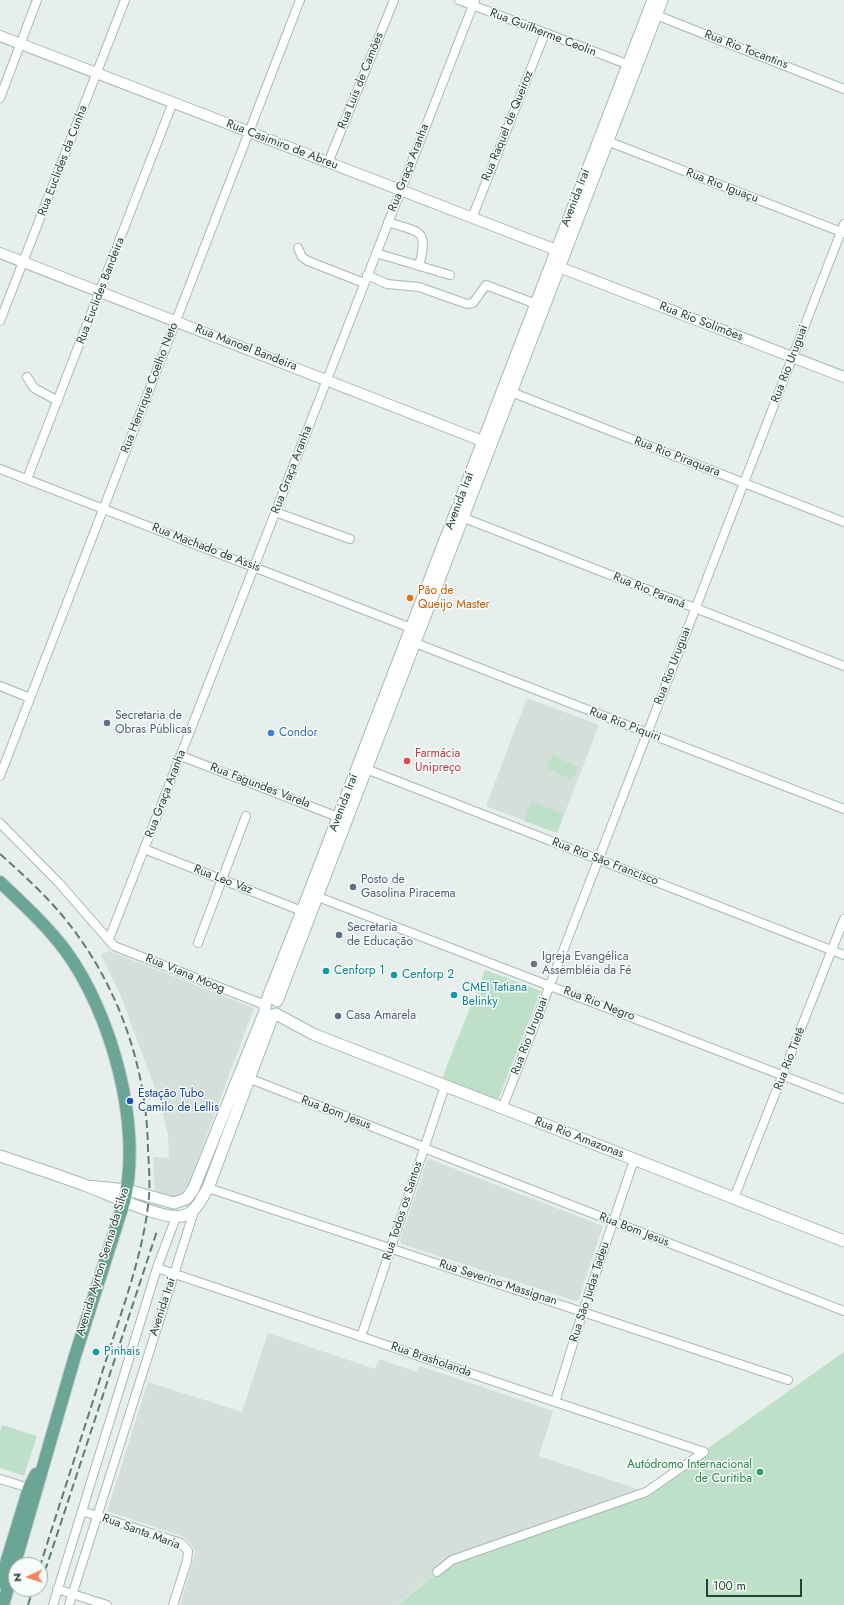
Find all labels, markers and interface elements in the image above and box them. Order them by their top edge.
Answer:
street label: Rua Guilherme Ceolin [488,6,598,60]
street label: Rua Rio Tocantins [702,27,790,73]
street label: Rua Luís de Camões [335,31,387,131]
street label: Rua Raquel de Queiroz [479,69,537,183]
street label: Rua Euclides da Cunha [35,104,91,218]
street label: Rua Casimiro de Abreu [224,117,340,173]
street label: Rua Graça Aranha [386,122,432,214]
street label: Rua Rio Iguaçu [684,166,760,206]
street label: Avenida Iraí [558,167,594,229]
street label: Rua Euclides Bandeira [74,236,128,346]
street label: Rua Rio Solimões [657,299,745,345]
street label: Rua Henrique Coelho Neto [118,321,182,455]
street label: Rua Manoel Bandeira [193,322,299,374]
street label: Rua Rio Uruguai [769,323,811,405]
street label: Rua Graça Aranha [269,424,315,516]
street label: Rua Rio Piraquara [632,434,722,480]
street label: Avenida Iraí [442,470,478,532]
street label: Rua Machado de Assis [150,521,262,575]
street label: Rua Rio Paraná [611,570,687,612]
place label: Pão de Queijo Master [418,584,490,612]
marker: Pão de Queijo Master [405,593,415,603]
street label: Rua Rio Uruguai [652,625,694,707]
street label: Rua Rio Piquiri [587,705,663,745]
place label: Secretaria de Obras Públicas [115,709,192,737]
marker: Secretaria de Obras Públicas [102,718,112,728]
place label: Condor [279,726,318,740]
marker: Condor [266,728,276,738]
place label: Farmácia Unipreço [415,747,461,775]
street label: Rua Graça Aranha [143,748,189,840]
marker: Farmácia Unipreço [402,756,412,766]
street label: Rua Fagundes Varela [208,760,312,812]
street label: Avenida Iraí [326,772,362,834]
street label: Rua Rio São Francisco [550,835,660,889]
street label: Rua Leo Vaz [191,862,255,898]
place label: Posto de Gasolina Piracema [361,873,456,901]
marker: Posto de Gasolina Piracema [348,882,358,892]
place label: Secretaria de Educação [347,921,413,949]
marker: Secretaria de Educação [334,930,344,940]
place label: Igreja Evangélica Assembléia da Fé [542,950,631,978]
street label: Rua Viana Moog [143,951,227,997]
marker: Igreja Evangélica Assembléia da Fé [529,959,539,969]
place label: Cenforp 1 [334,964,385,978]
marker: Cenforp 1 [321,966,331,976]
place label: Cenforp 2 [402,968,454,982]
marker: Cenforp 2 [389,970,399,980]
place label: CMEI Tatiana Belinky [462,981,527,1009]
street label: Rua Rio Negro [561,984,637,1024]
marker: CMEI Tatiana Belinky [449,990,459,1000]
street label: Rua Rio Uruguai [509,995,551,1077]
place label: Casa Amarela [346,1009,416,1023]
marker: Casa Amarela [333,1011,343,1021]
street label: Rua Rio Tietê [771,1025,809,1093]
place label: Estação Tubo Camilo de Lellis [138,1087,219,1115]
street label: Rua Bom Jesus [299,1093,373,1133]
marker: Estação Tubo Camilo de Lellis [125,1096,135,1106]
street label: Rua Rio Amazonas [532,1114,626,1162]
street label: Rua Todos os Santos [380,1160,426,1262]
street label: Avenida Ayrton Senna da Silva [73,1186,133,1338]
street label: Rua Bom Jesus [597,1210,671,1250]
street label: Rua São Judas Tadeu [567,1240,613,1344]
street label: Rua Severino Massignan [437,1257,559,1309]
street label: Avenida Iraí [147,1276,179,1338]
street label: Rua Brasholanda [389,1340,473,1380]
place label: Pinhais [104,1345,140,1359]
marker: Pinhais [91,1347,101,1357]
place label: Autódromo Internacional de Curitiba [627,1458,752,1486]
marker: Autódromo Internacional de Curitiba [755,1467,765,1477]
street label: Rua Santa Maria [100,1511,182,1553]
north arrow [8,1557,48,1597]
scale bar [708,1571,804,1597]
text: N [9,1573,25,1582]
text: 100 m [713,1577,746,1595]

